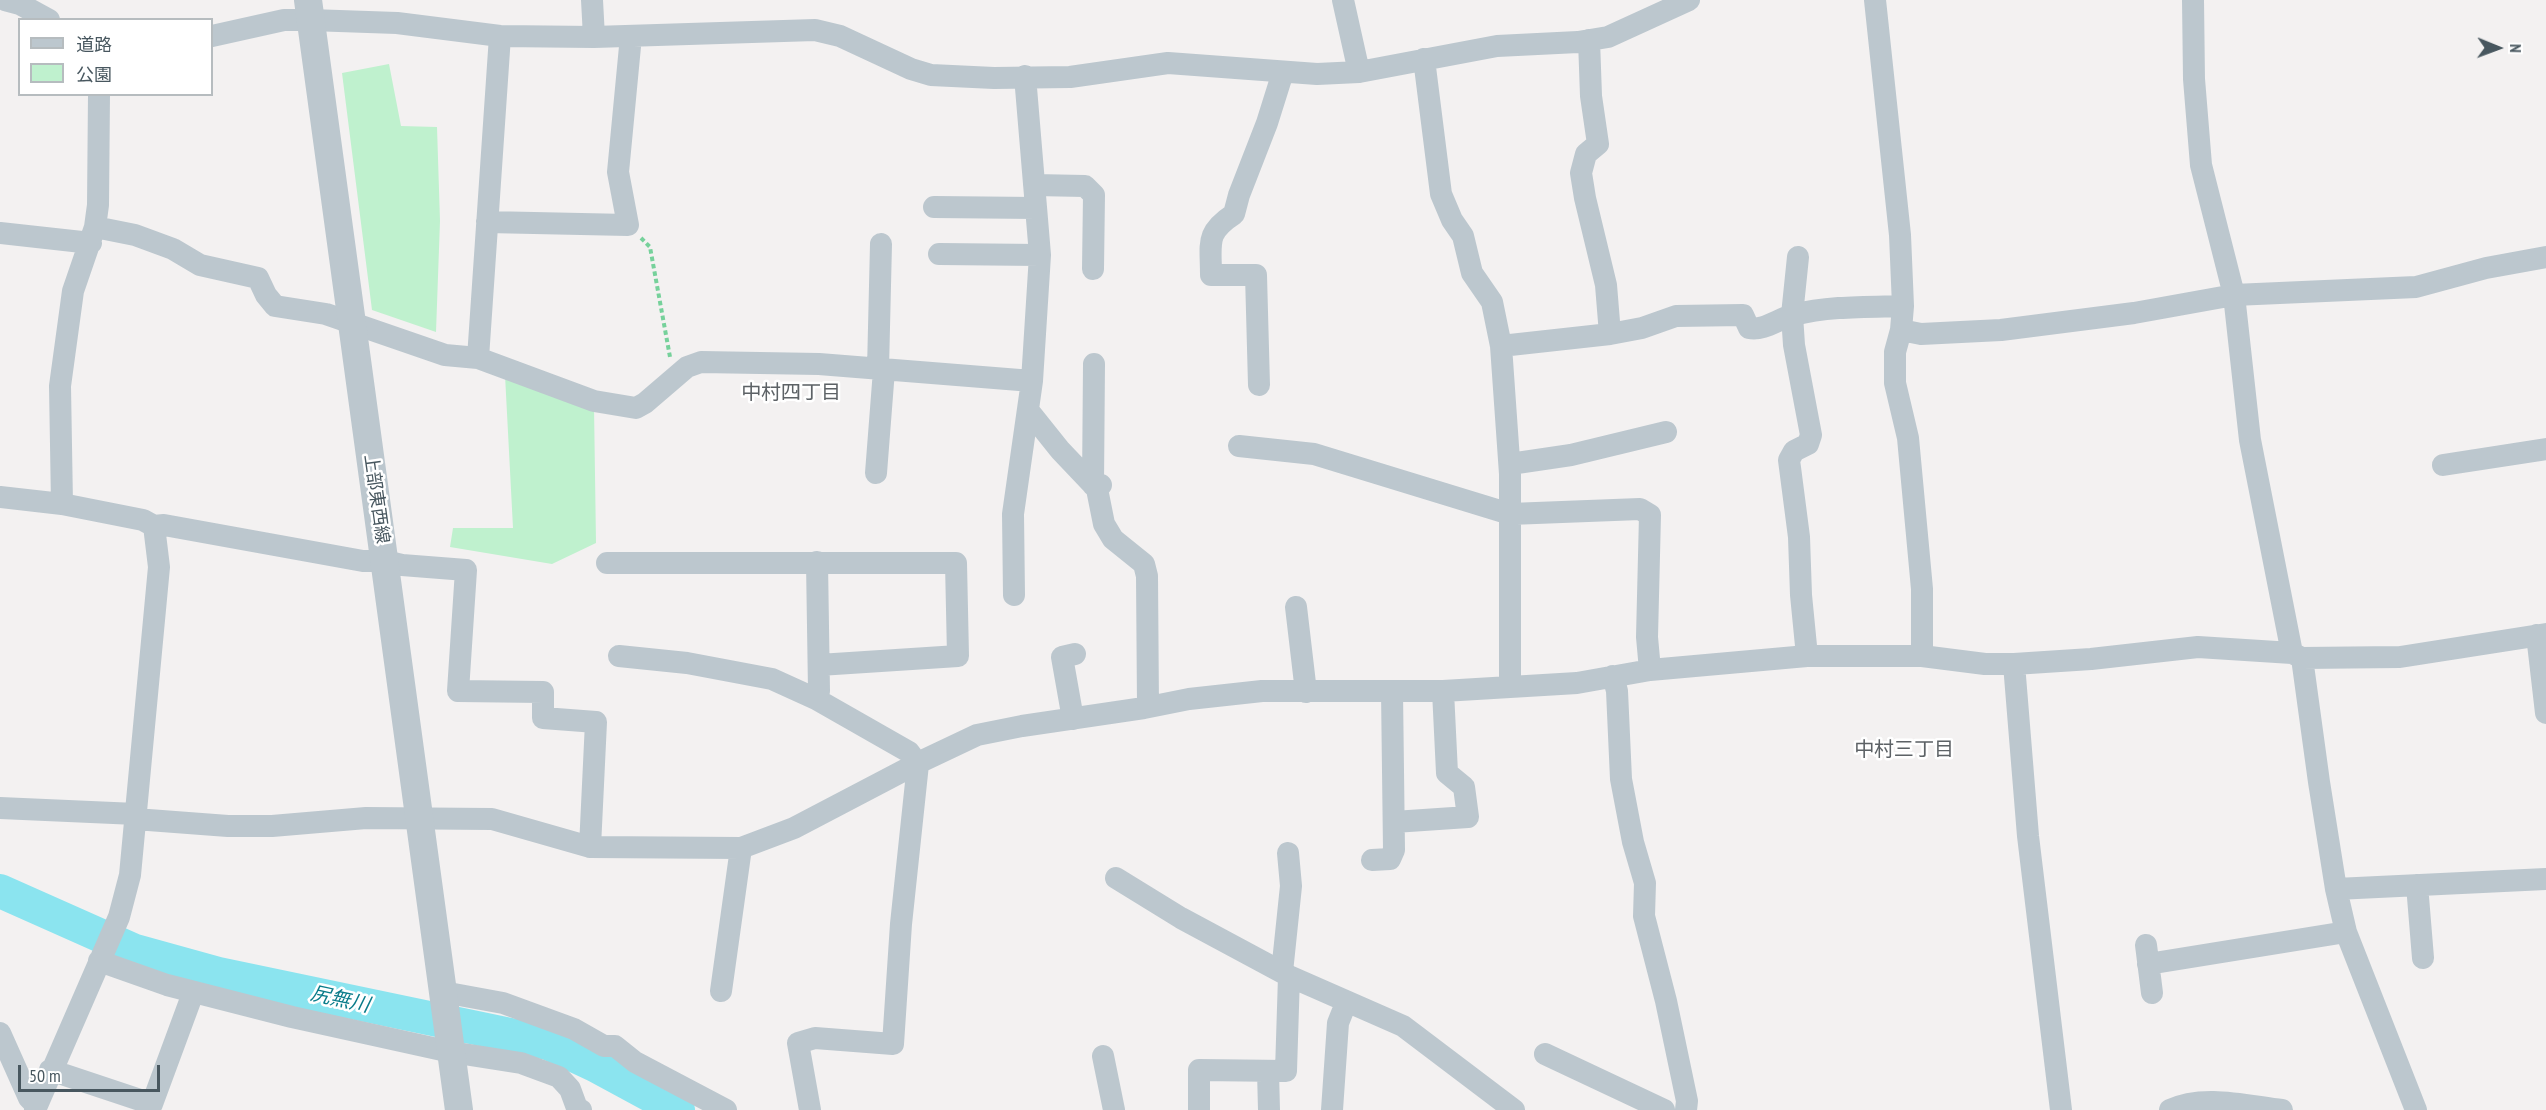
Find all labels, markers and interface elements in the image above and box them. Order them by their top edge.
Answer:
legend [18,18,213,96]
north arrow [2468,18,2528,78]
text: 道路 [76,33,112,56]
text: N [2506,44,2526,53]
text: 公園 [76,63,112,86]
district label: 中村四丁目 [741,381,841,405]
street label: 上部東西線 [359,453,393,545]
district label: 中村三丁目 [1854,738,1954,762]
water label: 尻無川 [308,982,372,1018]
scale bar [21,1053,164,1091]
text: 50 m [29,1064,61,1087]

